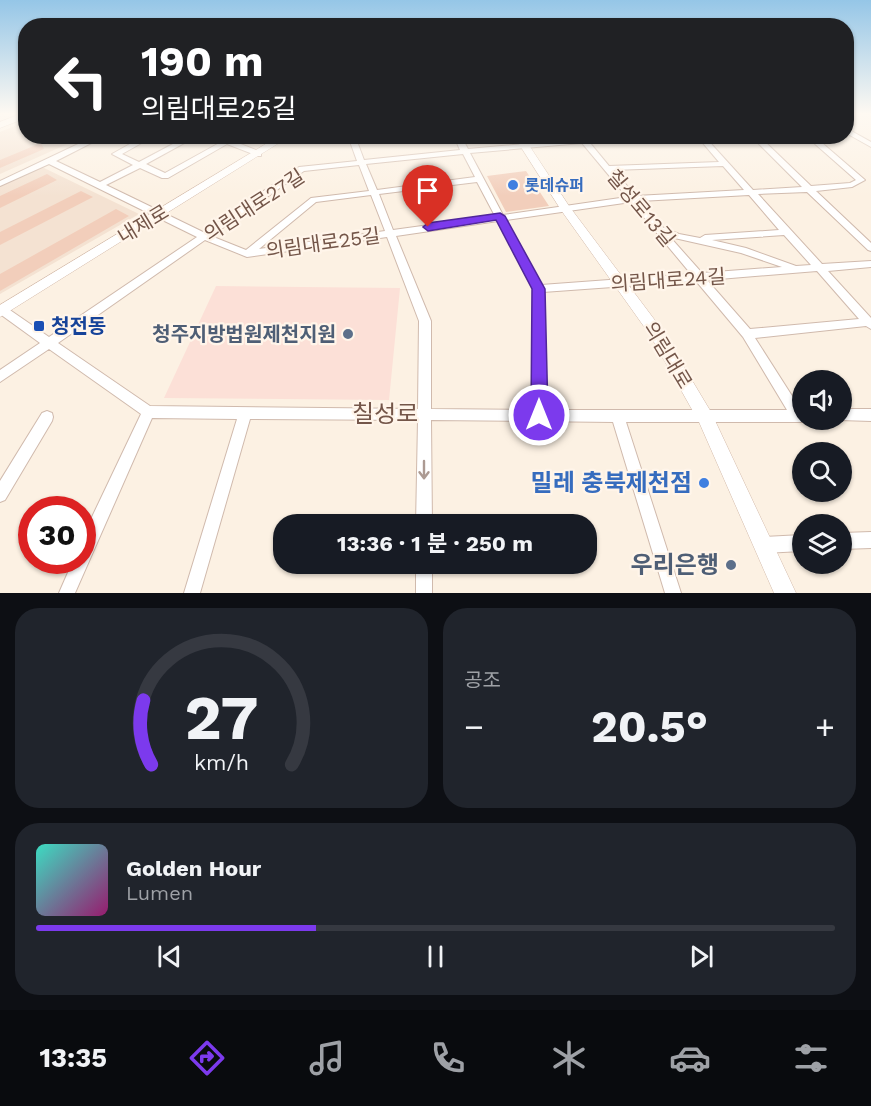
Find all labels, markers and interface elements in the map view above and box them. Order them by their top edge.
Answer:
text: 190 m [141,37,264,86]
icon: left [42,42,120,120]
text: 의림대로25길 [141,93,297,125]
street label: 의림대로27길 [199,164,309,246]
pin [402,165,453,227]
street label: 칠성로13길 [602,165,680,251]
icon: arrive [411,174,444,207]
place label: 롯데슈퍼 [525,176,584,195]
marker: 롯데슈퍼 [506,178,520,192]
street label: 내제로 [113,199,173,249]
street label: 의림대로25길 [264,223,382,263]
street label: 의림대로24길 [610,264,726,296]
place label: 청전동 [51,314,106,338]
street label: 의림대로 [639,317,697,393]
marker: 청전동 [32,319,46,333]
place label: 청주지방법원제천지원 [152,322,336,346]
marker: 청주지방법원제천지원 [341,327,355,341]
map controls [792,370,852,574]
button: sound [792,370,852,430]
position arrow [507,383,571,447]
street label: 칠성로 [352,400,418,428]
button: search [792,442,852,502]
one-way arrow [418,459,430,479]
place label: 밀레 충북제천점 [531,469,692,497]
marker: 밀레 충북제천점 [697,476,711,490]
speed limit sign: 30 [18,496,96,574]
button: layers [792,514,852,574]
text: 13:36 · 1 분 · 250 m [337,531,533,556]
place label: 우리은행 [631,551,719,579]
marker: 우리은행 [724,558,738,572]
text: 공조 [464,668,501,692]
text: 27 [185,681,258,754]
text: 20.5° [591,700,708,753]
text: − [464,707,484,746]
text: + [815,707,835,746]
text: km/h [194,750,249,775]
text: Golden Hour [126,856,261,881]
text: Lumen [126,881,193,905]
icon: previous [153,940,186,973]
icon: pause [419,940,452,973]
icon: next [685,940,718,973]
icon: directions [186,1037,228,1079]
icon: music [306,1037,348,1079]
icon: phone [427,1037,469,1079]
icon: climate [548,1037,590,1079]
icon: car [669,1037,711,1079]
icon: filters [790,1037,832,1079]
text: 13:35 [39,1042,107,1074]

